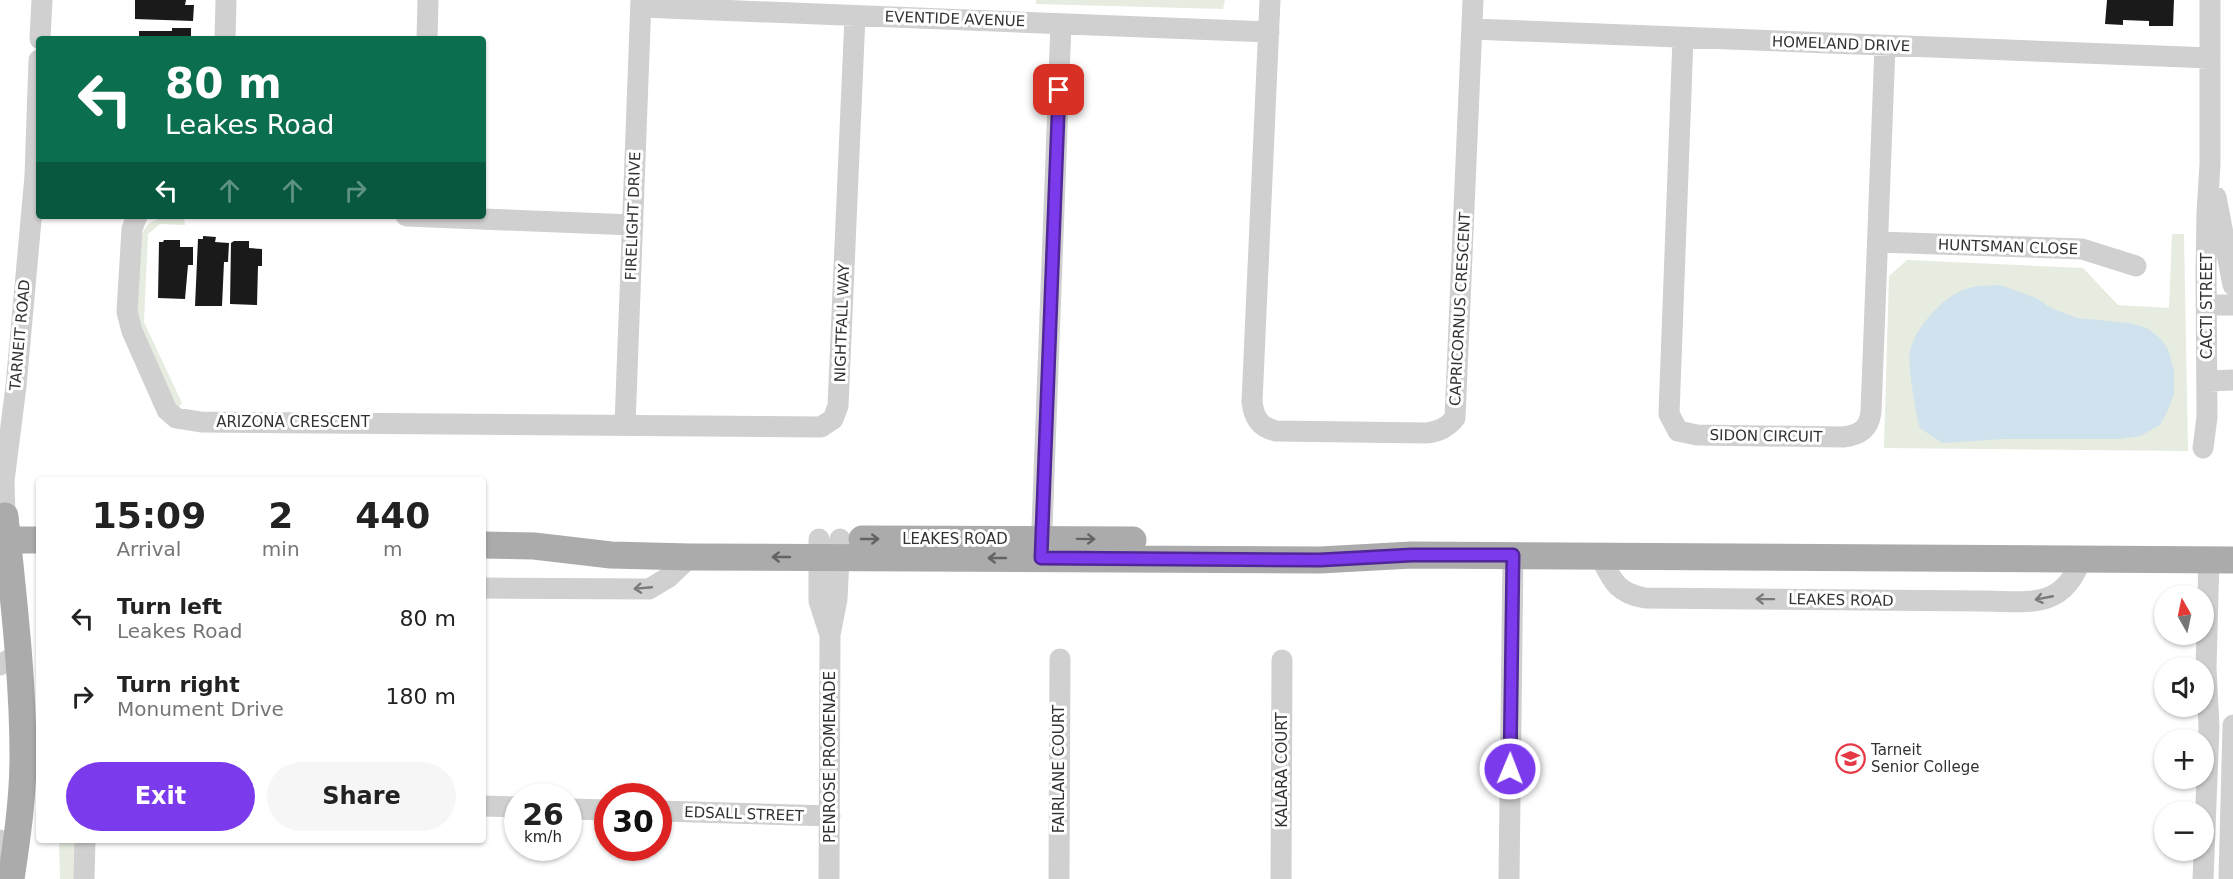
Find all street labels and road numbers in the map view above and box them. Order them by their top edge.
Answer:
street label: EVENTIDE AVENUE [884,8,1026,30]
street label: HOMELAND DRIVE [1772,33,1910,55]
street label: FIRELIGHT DRIVE [622,151,644,281]
street label: CAPRICORNUS CRESCENT [1446,211,1474,406]
street label: HUNTSMAN CLOSE [1937,236,2079,258]
street label: CACTI STREET [2198,252,2216,359]
street label: NIGHTFALL WAY [831,262,853,383]
street label: TARNEIT ROAD [6,279,34,392]
street label: ARIZONA CRESCENT [216,413,371,431]
street label: SIDON CIRCUIT [1709,426,1823,446]
street label: LEAKES ROAD [902,530,1008,548]
street label: LEAKES ROAD [1788,590,1894,610]
street label: PENROSE PROMENADE [821,671,839,843]
street label: FAIRLANE COURT [1050,704,1068,833]
street label: KALARA COURT [1273,711,1291,828]
street label: EDSALL STREET [684,803,805,825]

